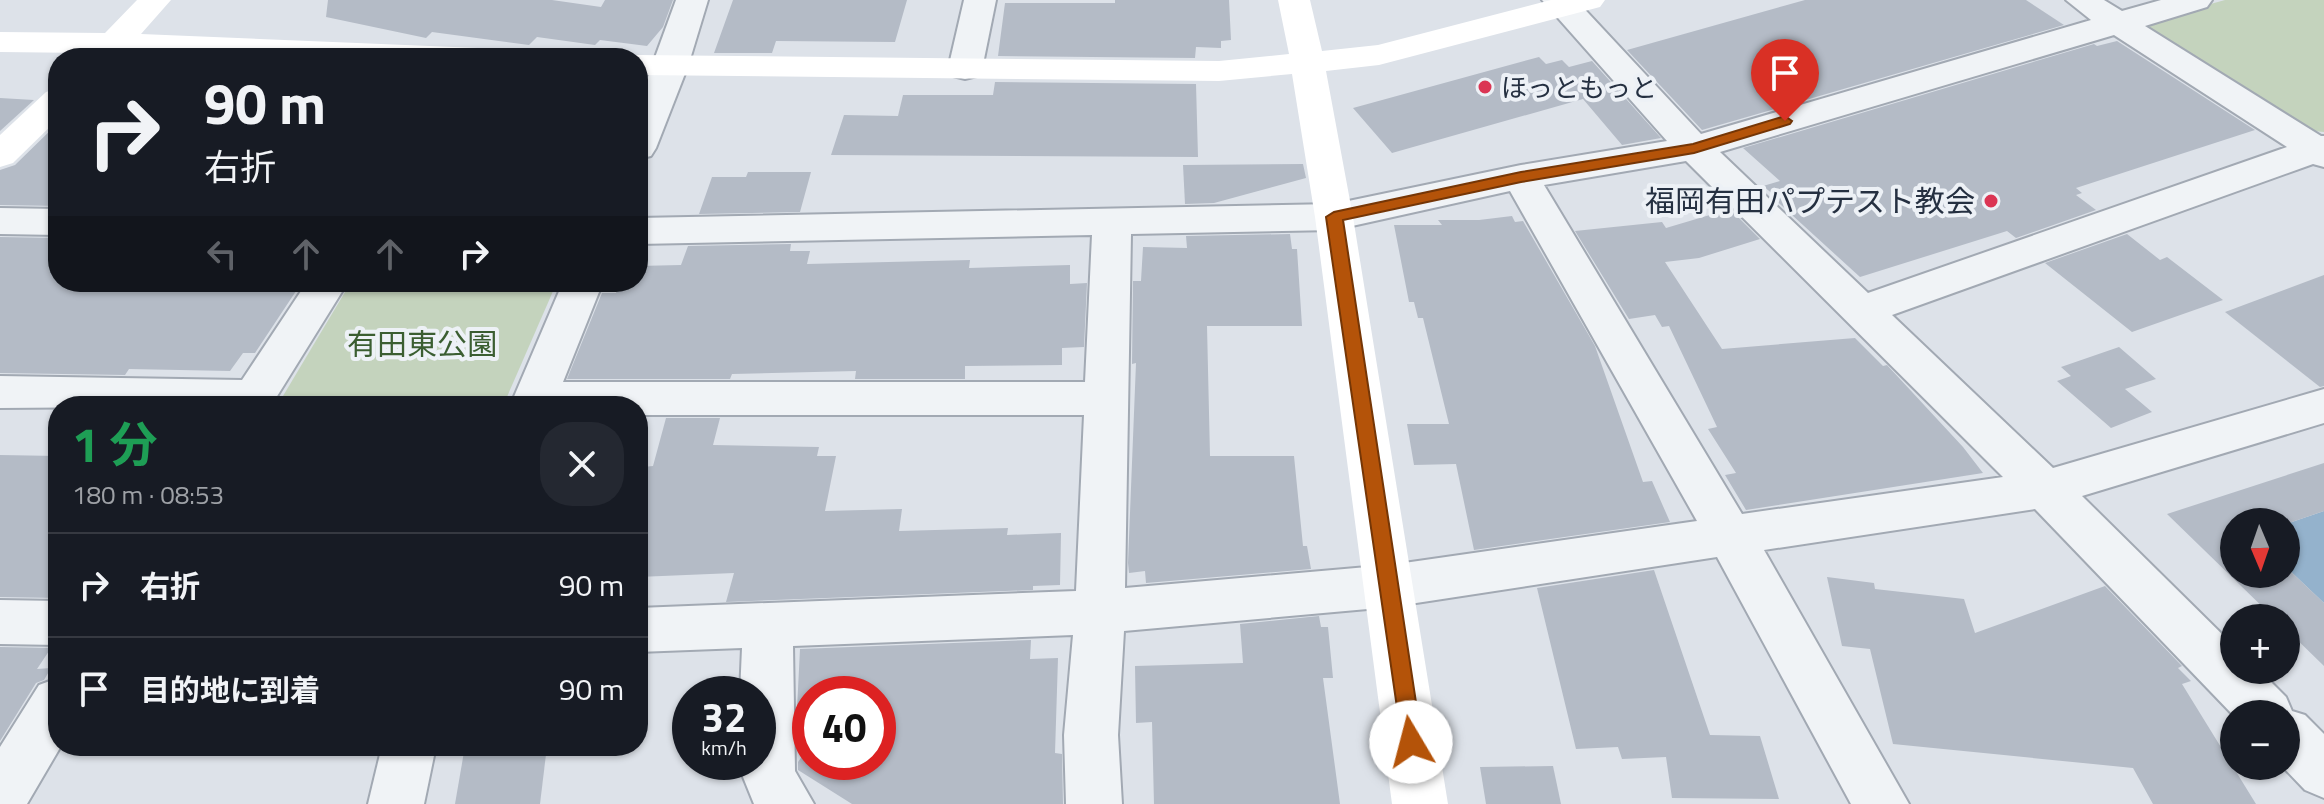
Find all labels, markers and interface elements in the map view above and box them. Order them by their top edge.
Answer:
pin [1751,39,1819,121]
icon: arrive [1763,51,1807,95]
text: 90 m [204,61,326,146]
place label: ほっともっと [1501,68,1657,107]
marker: ほっともっと [1476,78,1494,96]
icon: right [72,80,176,184]
text: 右折 [204,139,276,194]
place label: 福岡有田パプテスト教会 [1645,178,1975,224]
marker: 福岡有田パプテスト教会 [1982,192,2000,210]
icon: left [200,232,244,276]
icon: ahead [284,232,328,276]
icon: ahead [368,232,412,276]
icon: right [452,232,496,276]
park label: 有田東公園 [347,321,497,367]
text: 1 分 [72,408,157,481]
button: close [540,422,624,506]
text: 180 m · 08:53 [72,475,224,514]
north arrow [2220,508,2300,588]
map controls [2220,508,2300,780]
text: 90 m [559,562,624,608]
icon: right [72,563,116,607]
text: 右折 [140,563,200,609]
button: + [2220,604,2300,684]
text: 90 m [559,666,624,712]
icon: arrive [72,667,116,711]
text: 目的地に到着 [140,667,320,713]
speed limit sign: 40 [792,676,896,780]
text: 32 [702,687,746,748]
position arrow [1369,700,1453,784]
button: − [2220,700,2300,780]
text: km/h [701,732,747,763]

